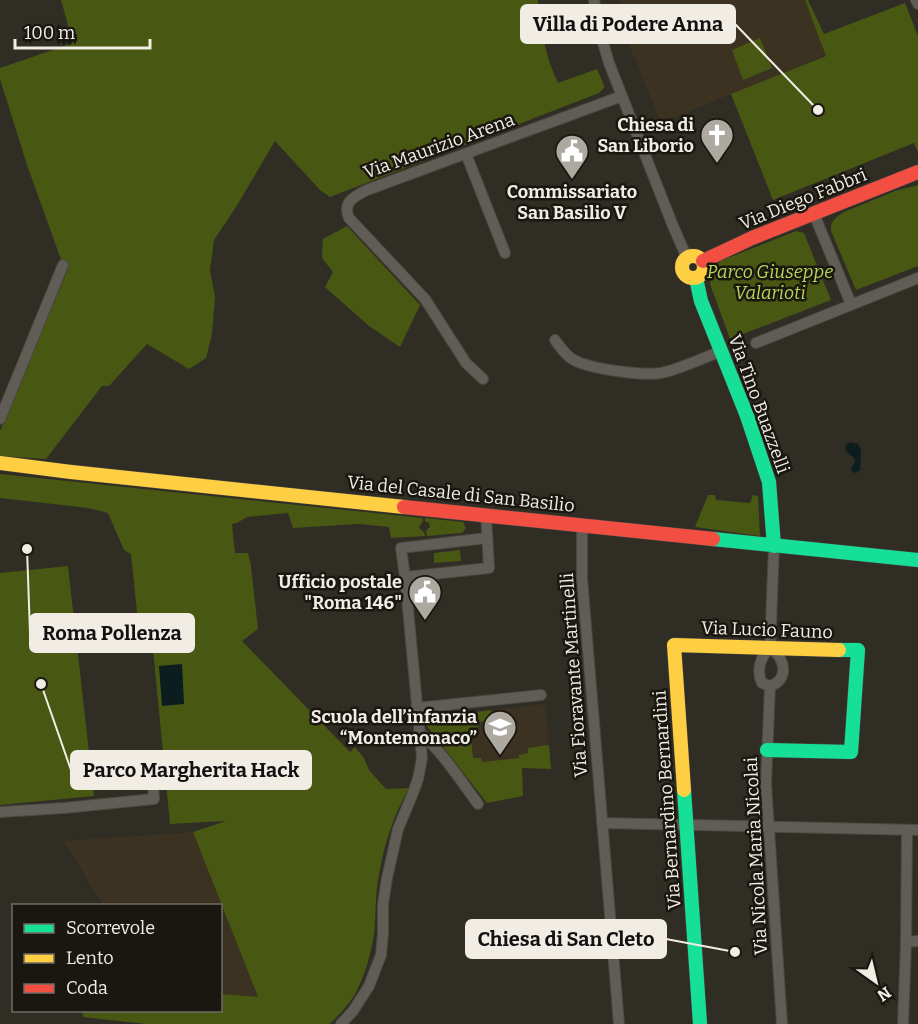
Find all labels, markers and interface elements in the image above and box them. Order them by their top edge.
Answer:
callout: Villa di Podere Anna [521,5,735,43]
scale bar [15,12,150,50]
text: Villa di Podere Anna [533,12,723,36]
text: 100 m [24,22,75,44]
street label: Via Maurizio Arena [361,108,518,184]
place label: Chiesa di San Liborio [597,114,694,157]
church icon: Chiesa di San Liborio [699,117,735,164]
public building icon: Commissariato San Basilio V [554,133,590,180]
street label: Via Diego Fabbri [736,163,870,235]
place label: Commissariato San Basilio V [507,181,637,224]
park label: Parco Giuseppe Valarioti [707,261,833,304]
street label: Via Tino Buazzelli [724,332,794,476]
street label: Via del Casale di San Basilio [346,471,576,517]
place label: Ufficio postale "Roma 146" [278,571,402,614]
street label: Via Fioravante Martinelli [556,572,592,778]
public building icon: Ufficio postale "Roma 146" [407,574,443,621]
callout: Roma Pollenza [30,614,194,652]
street label: Via Lucio Fauno [701,617,833,643]
text: Roma Pollenza [42,621,182,645]
street label: Via Bernardino Bernardini [648,690,686,910]
place label: Scuola dell’infanzia “Montemonaco” [311,706,477,749]
school or university icon: Scuola dell’infanzia “Montemonaco” [482,709,518,756]
callout: Parco Margherita Hack [71,751,311,789]
street label: Via Nicola Maria Nicolai [740,756,772,956]
text: Parco Margherita Hack [83,758,299,782]
legend [12,904,222,1012]
text: Scorrevole [66,917,155,939]
callout: Chiesa di San Cleto [466,920,666,958]
text: Chiesa di San Cleto [478,927,654,951]
text: Lento [66,947,114,969]
north arrow [846,952,906,1012]
text: Coda [66,977,108,999]
text: N [874,983,895,1005]

